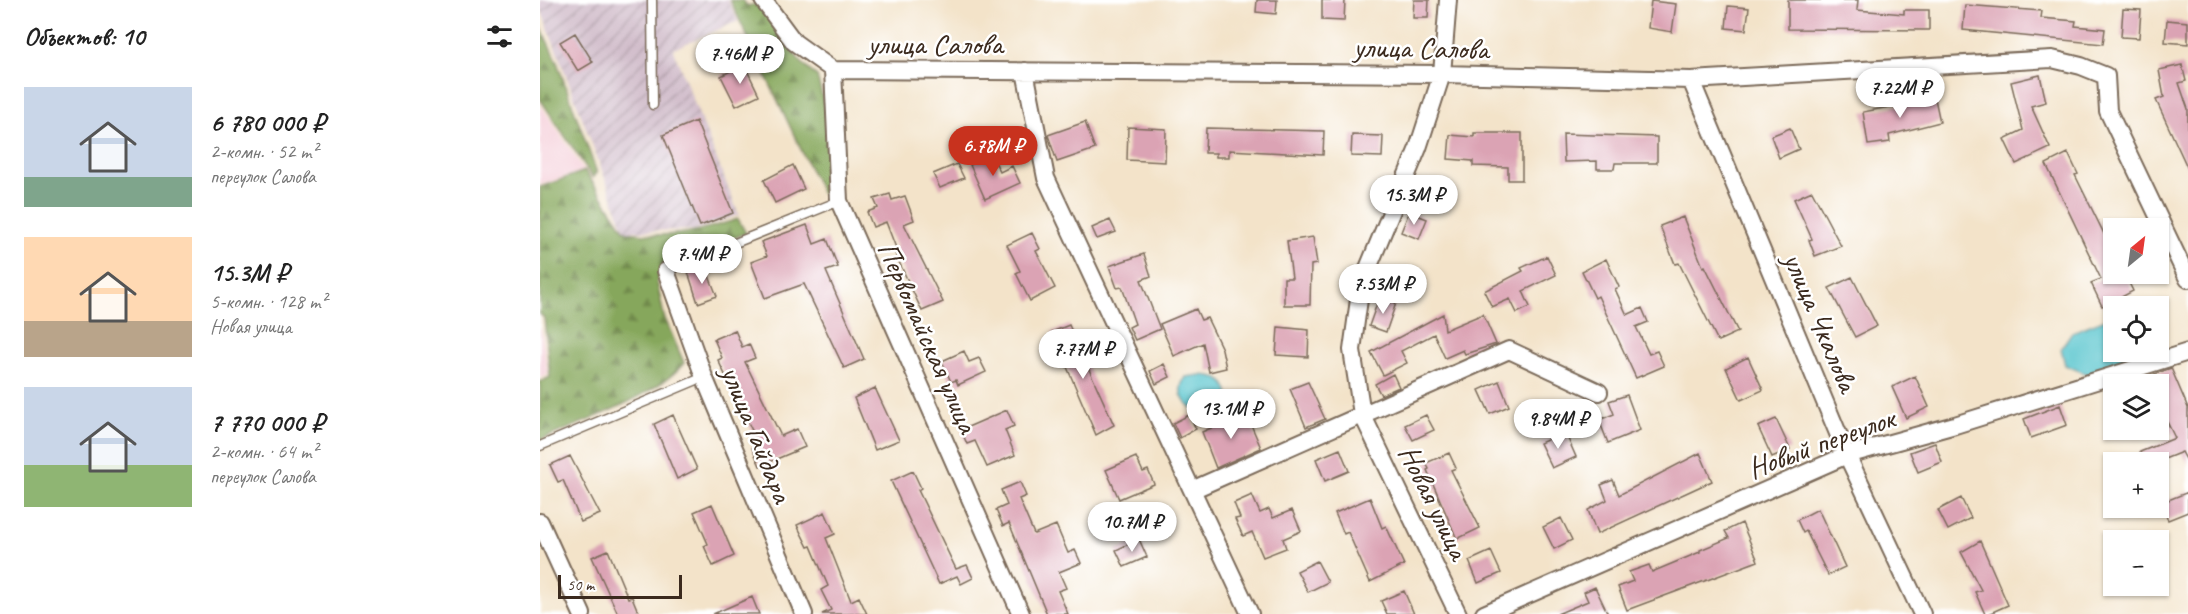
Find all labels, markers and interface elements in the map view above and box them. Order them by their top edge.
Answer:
text: Объектов: 10 [24,20,144,53]
icon: filters [483,20,516,53]
street label: улица Салова [866,25,1005,63]
street label: улица Салова [1351,28,1491,68]
pin: 7.46M ₽ [685,34,795,85]
text: 7.46M ₽ [709,41,771,66]
pin: 7.22M ₽ [1845,68,1955,119]
text: 7.22M ₽ [1870,75,1930,100]
text: 6 780 000 ₽ [210,106,325,139]
icon: home [72,111,144,183]
pin: 6.78M ₽ [938,126,1048,177]
text: 6.78M ₽ [962,133,1024,158]
text: 2-комн. · 52 m² [210,139,318,164]
text: переулок Салова [210,164,316,189]
pin: 15.3M ₽ [1359,175,1469,226]
text: 15.3M ₽ [1384,182,1444,207]
north arrow [2103,218,2169,284]
map controls [2103,218,2169,596]
pin: 7.4M ₽ [653,234,751,285]
street label: Первомайская улица [869,235,988,440]
text: 7.4M ₽ [676,241,728,266]
street label: улица Чкалова [1774,245,1868,400]
text: 15.3M ₽ [210,256,289,289]
icon: home [72,261,144,333]
pin: 7.53M ₽ [1328,264,1438,315]
text: 7.53M ₽ [1353,271,1413,296]
text: 5-комн. · 128 m² [210,289,327,314]
button: locate [2103,296,2169,362]
text: Новая улица [210,314,292,339]
pin: 7.77M ₽ [1028,329,1138,380]
text: 7.77M ₽ [1053,336,1113,361]
street label: улица Гайдара [712,358,802,510]
button: layers [2103,374,2169,440]
pin: 13.1M ₽ [1176,389,1286,440]
text: 13.1M ₽ [1201,396,1261,421]
street label: Новый переулок [1742,398,1902,487]
pin: 9.84M ₽ [1503,399,1613,450]
text: 7 770 000 ₽ [210,406,324,439]
text: 9.84M ₽ [1528,406,1588,431]
icon: home [72,411,144,483]
text: 2-комн. · 64 m² [210,439,318,464]
street label: Новая улица [1390,439,1479,568]
button: + [2103,452,2169,518]
text: переулок Салова [210,464,316,489]
pin: 10.7M ₽ [1077,502,1187,553]
text: 10.7M ₽ [1102,509,1162,534]
button: − [2103,530,2169,596]
scale bar [558,572,682,600]
text: 50 m [567,575,594,595]

